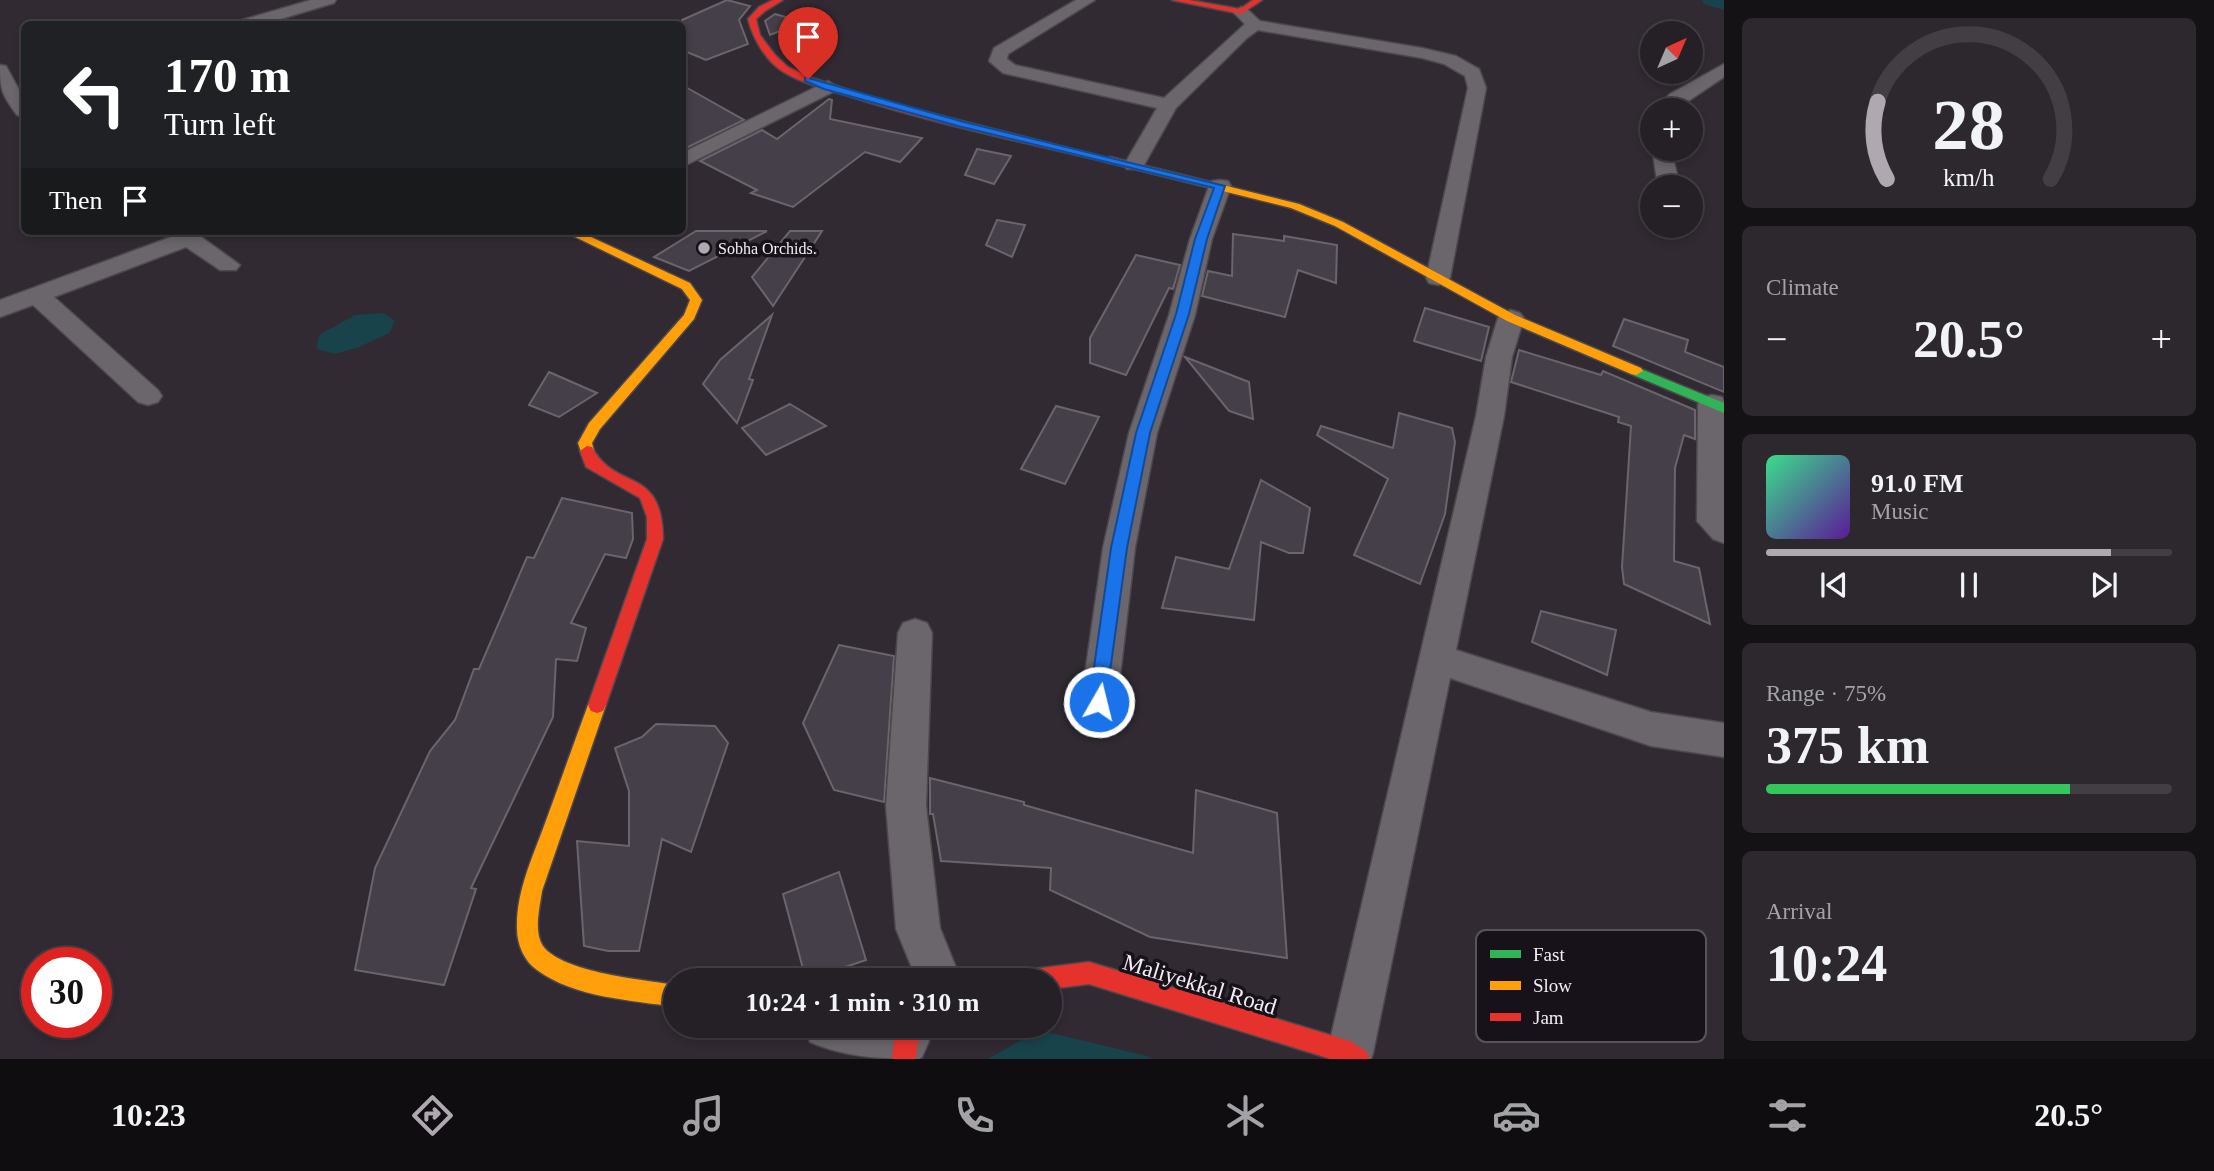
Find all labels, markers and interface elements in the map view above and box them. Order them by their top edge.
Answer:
pin [778,7,838,79]
icon: arrive [789,18,827,56]
north arrow [1640,21,1703,84]
map controls [1640,21,1703,238]
text: 170 m [164,48,291,103]
icon: left [49,49,140,140]
text: 28 [1933,84,2005,165]
button: + [1640,98,1703,161]
text: Turn left [164,106,276,142]
text: km/h [1943,164,1995,191]
button: − [1640,175,1703,238]
icon: arrive [116,182,154,220]
text: Then [49,186,102,215]
marker: Sobha Orchids. [696,240,712,256]
place label: Sobha Orchids. [718,240,817,257]
text: Climate [1766,275,1839,300]
text: 20.5° [1913,311,2025,368]
text: − [1766,318,1787,360]
text: + [2151,318,2172,360]
text: 91.0 FM [1871,469,1963,498]
text: Music [1871,499,1929,524]
icon: previous [1815,566,1853,604]
icon: pause [1950,566,1988,604]
icon: next [2085,566,2123,604]
position arrow [1062,665,1136,739]
text: Range · 75% [1766,681,1886,706]
text: 375 km [1766,717,1929,774]
text: Arrival [1766,899,1832,924]
legend [1476,930,1706,1042]
text: 10:24 [1766,935,1887,992]
text: Fast [1533,944,1565,965]
speed limit sign: 30 [21,947,112,1038]
street label: Maliyekkal Road [1120,949,1280,1020]
text: Slow [1533,975,1572,996]
text: 10:24 · 1 min · 310 m [746,988,980,1017]
text: Jam [1533,1007,1564,1028]
icon: directions [408,1091,457,1140]
icon: music [679,1091,728,1140]
icon: phone [950,1091,999,1140]
icon: climate [1221,1091,1270,1140]
icon: car [1492,1091,1541,1140]
icon: filters [1763,1091,1812,1140]
text: 10:23 [111,1097,186,1133]
text: 20.5° [2034,1097,2103,1133]

